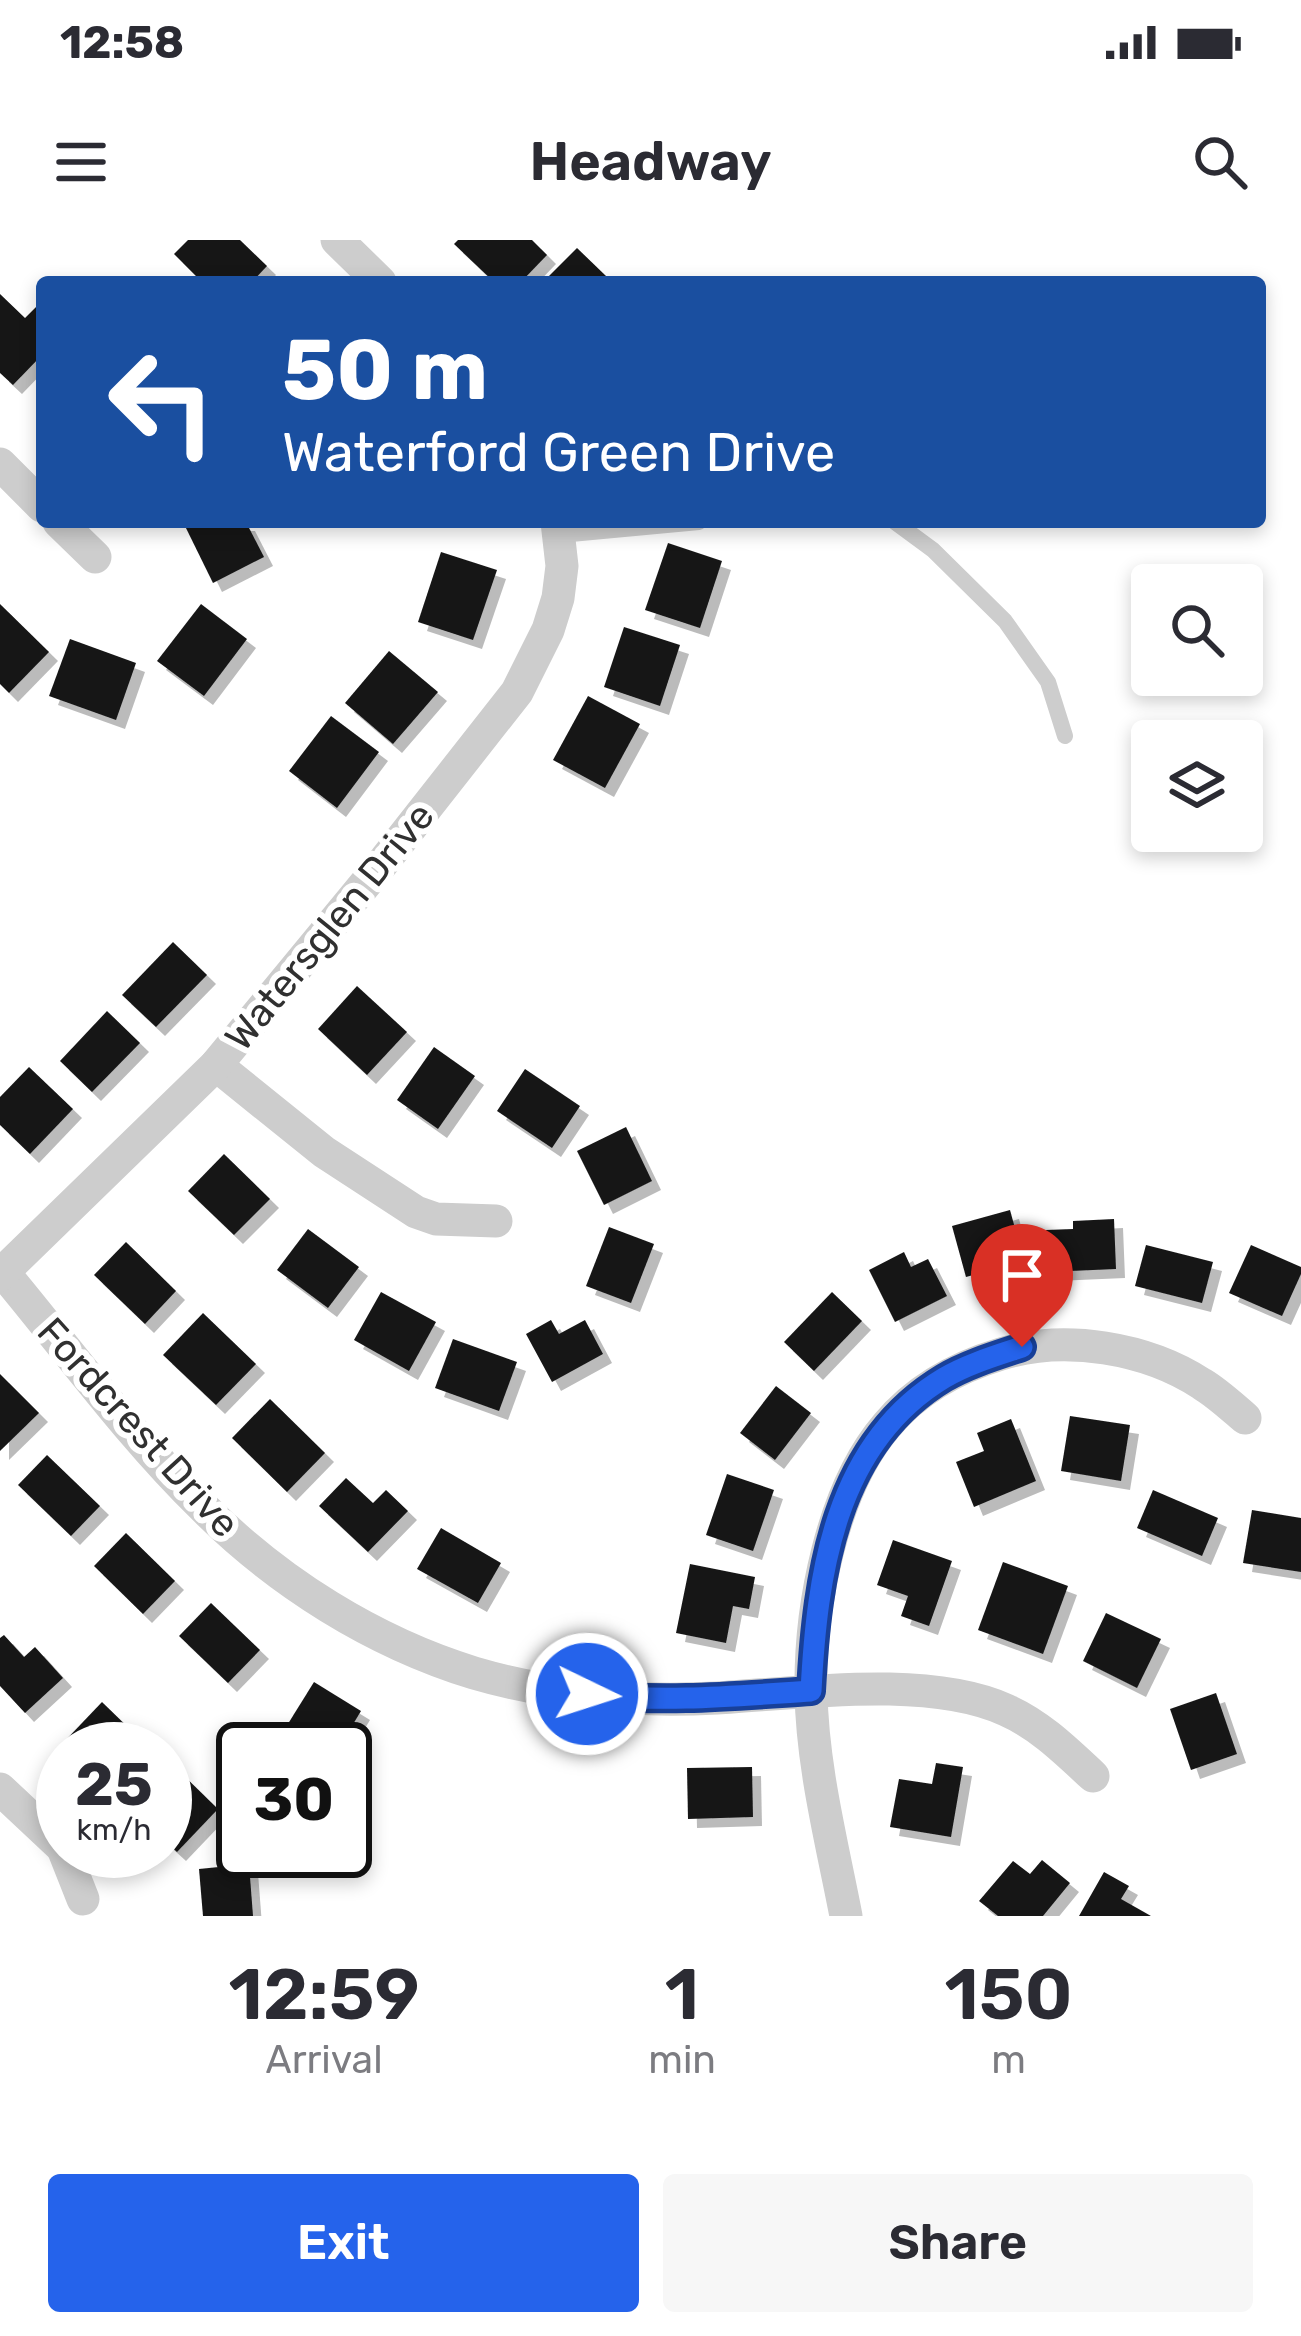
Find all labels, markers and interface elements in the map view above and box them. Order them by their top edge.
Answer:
text: 12:58 [60,16,184,69]
icon: menu [48,129,114,195]
icon: search [1187,129,1253,195]
text: Headway [529,130,772,194]
text: 50 m [282,320,488,420]
icon: left [84,324,240,480]
text: Waterford Green Drive [282,421,835,485]
map controls [1131,564,1263,852]
button: search [1131,564,1263,696]
button: layers [1131,720,1263,852]
street label: Watersglen Drive [216,794,444,1060]
pin [971,1224,1073,1347]
icon: arrive [989,1242,1055,1308]
street label: Fordcrest Drive [28,1309,249,1547]
position arrow [524,1631,650,1757]
speed limit sign: 30 [216,1722,372,1878]
text: 25 [75,1749,153,1820]
text: km/h [77,1812,151,1848]
text: 12:59 [228,1952,420,2037]
text: 1 [665,1952,699,2037]
text: 150 [944,1952,1073,2037]
text: Arrival [266,2037,383,2083]
text: min [648,2037,716,2083]
text: m [991,2037,1026,2083]
button: Exit [48,2174,639,2312]
button: Share [663,2174,1253,2312]

